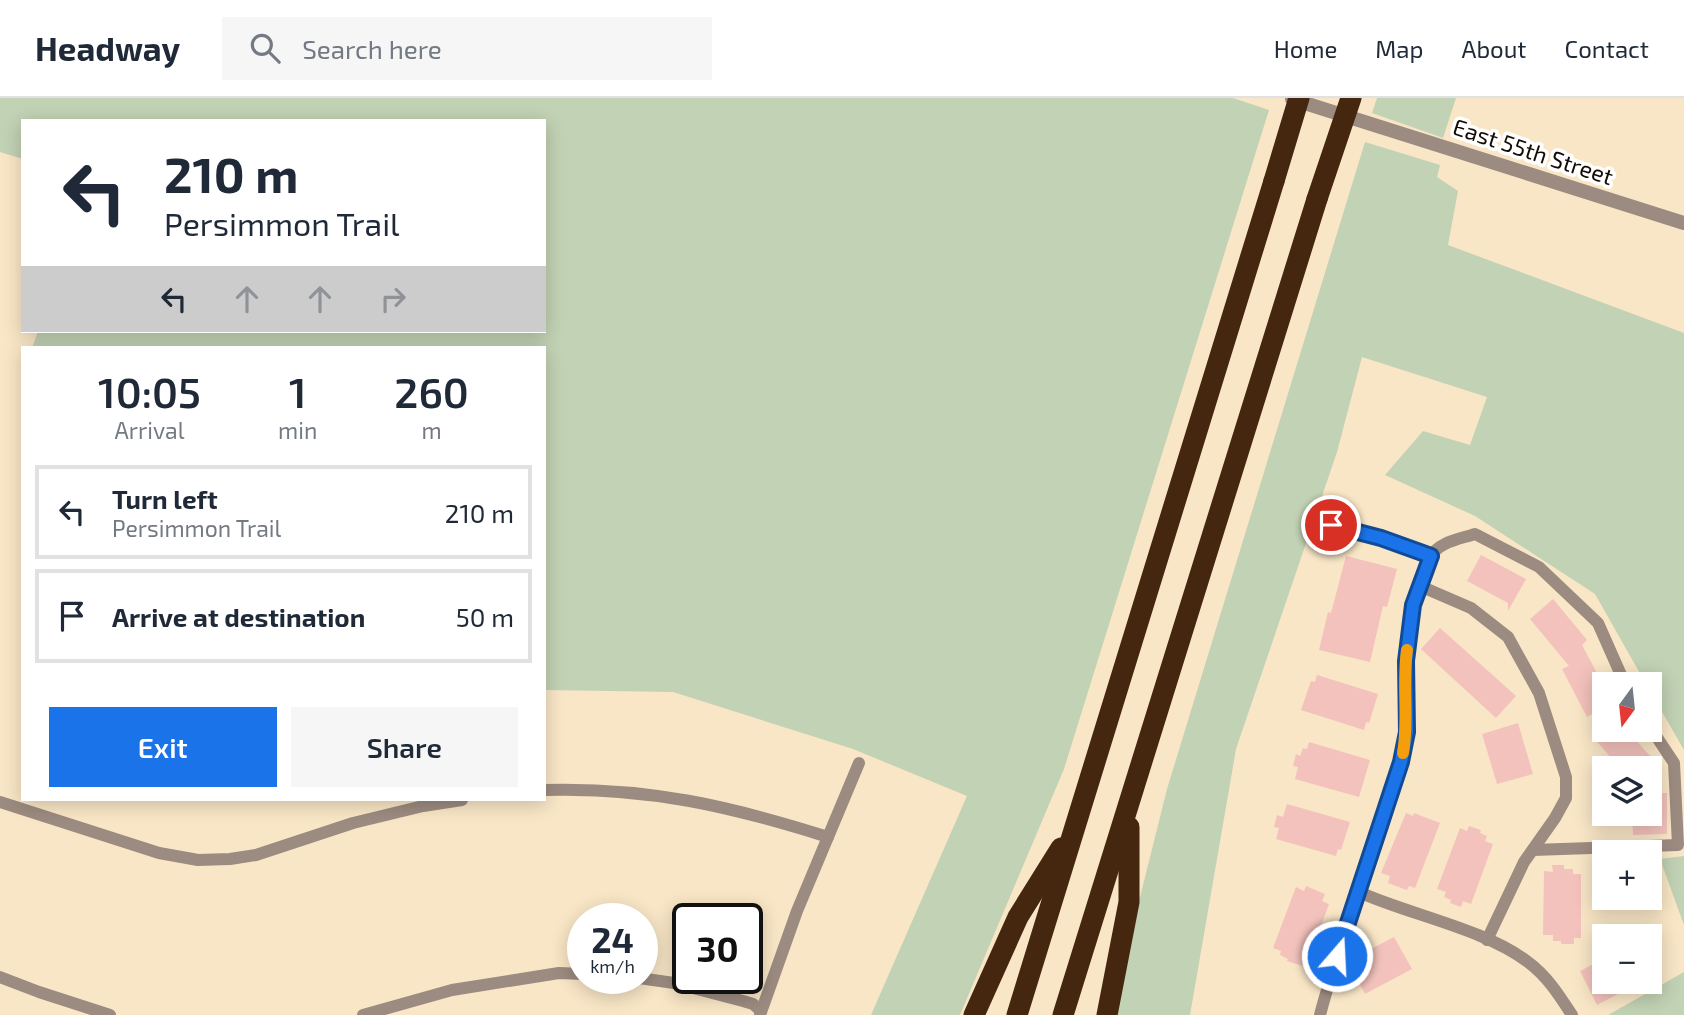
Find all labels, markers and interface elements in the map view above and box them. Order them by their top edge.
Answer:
search box [222,17,712,80]
text: Headway [35,28,180,68]
icon: search [246,29,284,67]
text: Search here [302,33,442,64]
text: Home [1274,34,1337,63]
text: Map [1375,34,1423,63]
text: About [1461,34,1527,63]
text: Contact [1565,34,1649,63]
street label: East 55th Street [1450,112,1617,190]
text: 210 m [164,144,298,203]
icon: left [49,147,140,238]
text: Persimmon Trail [164,204,400,242]
icon: left [155,280,193,318]
icon: ahead [228,280,266,318]
icon: ahead [301,280,339,318]
icon: right [374,280,412,318]
text: 10:05 [98,366,201,416]
text: 1 [289,366,306,416]
text: 260 [394,366,469,416]
text: Arrival [115,416,185,444]
text: min [278,416,317,444]
text: m [422,416,442,444]
text: Turn left [112,483,218,514]
icon: left [53,493,91,531]
pin [1301,495,1361,555]
text: 210 m [445,497,514,528]
icon: arrive [1312,506,1350,544]
text: Persimmon Trail [112,514,281,542]
icon: arrive [53,597,91,635]
text: Arrive at destination [112,601,365,632]
text: 50 m [456,601,514,632]
north arrow [1592,672,1662,742]
map controls [1592,672,1662,994]
button: Exit [49,707,277,787]
button: Share [291,707,518,787]
button: layers [1592,756,1662,826]
button: + [1592,840,1662,910]
speed limit sign: 30 [672,903,763,994]
text: 24 [591,918,634,960]
position arrow [1300,919,1374,993]
button: − [1592,924,1662,994]
text: km/h [590,955,635,977]

